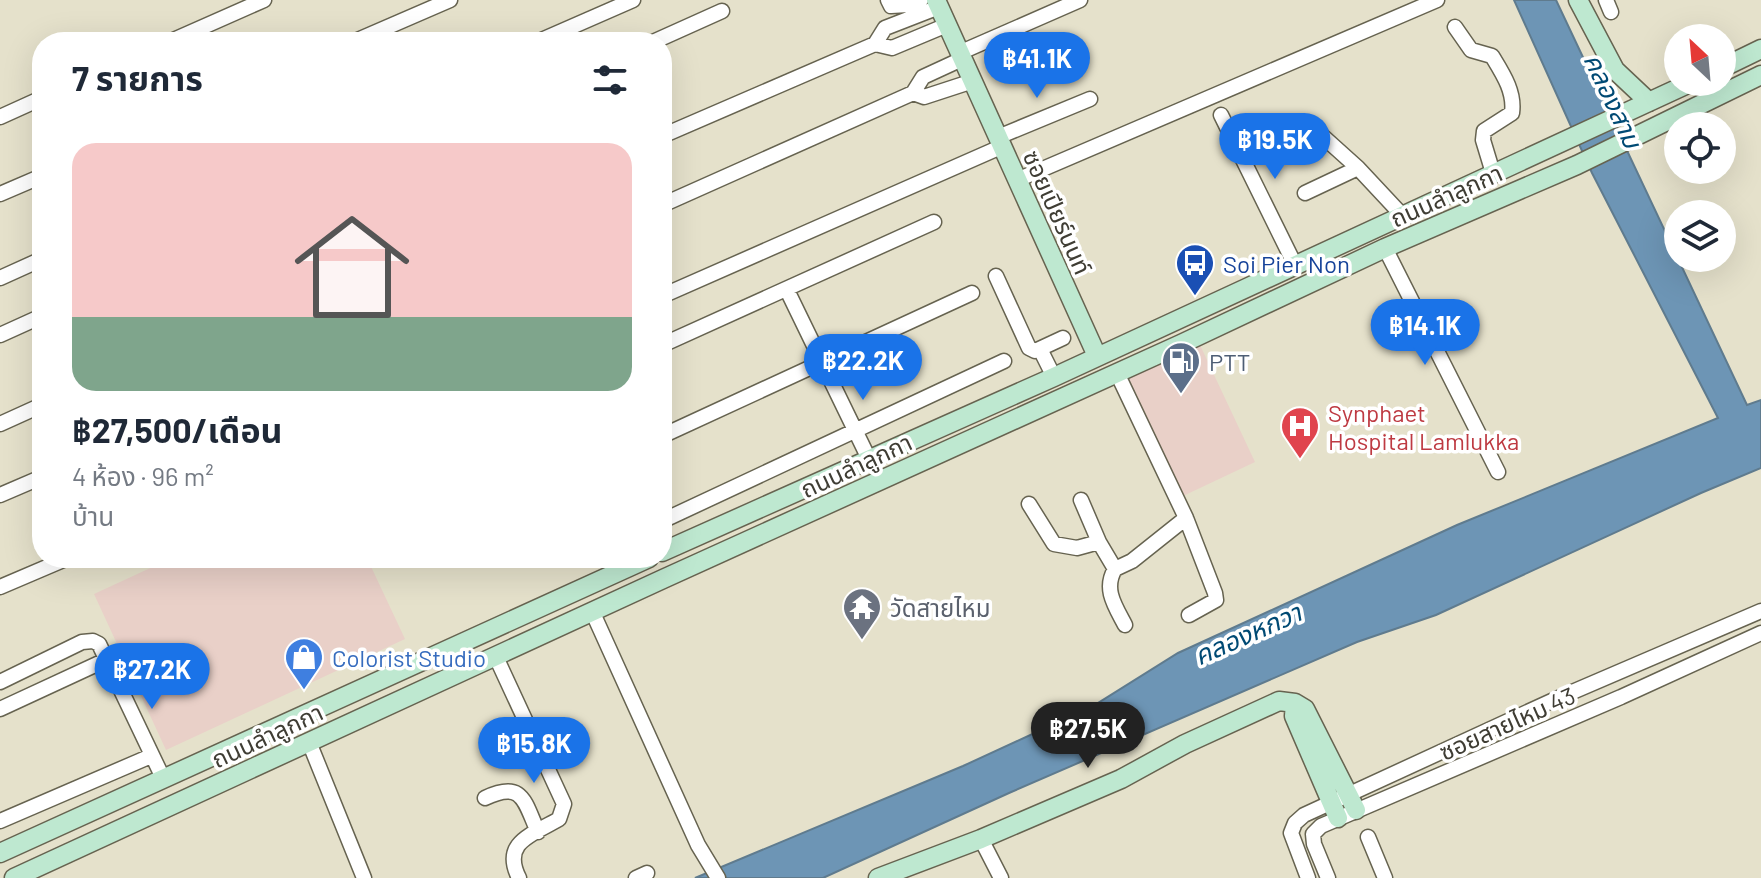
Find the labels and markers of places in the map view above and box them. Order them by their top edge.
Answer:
pin: ฿41.1K [972,32,1102,100]
pin: ฿19.5K [1210,113,1340,181]
bus stop icon: Soi Pier Non [1174,242,1216,297]
place label: Soi Pier Non [1223,249,1350,278]
pin: ฿14.1K [1360,299,1490,367]
pin: ฿22.2K [798,334,928,402]
fuel station icon: PTT [1160,340,1202,395]
place label: PTT [1209,347,1251,376]
place label: Synphaet Hospital Lamlukka [1328,398,1519,455]
hospital icon: Synphaet Hospital Lamlukka [1279,405,1321,460]
temple icon: วัดสายไหม [841,586,883,641]
place label: วัดสายไหม [890,593,990,622]
shop icon: Colorist Studio [283,636,325,691]
pin: ฿27.2K [87,643,217,711]
place label: Colorist Studio [332,643,486,672]
pin: ฿27.5K [1023,702,1153,770]
pin: ฿15.8K [469,717,599,785]

